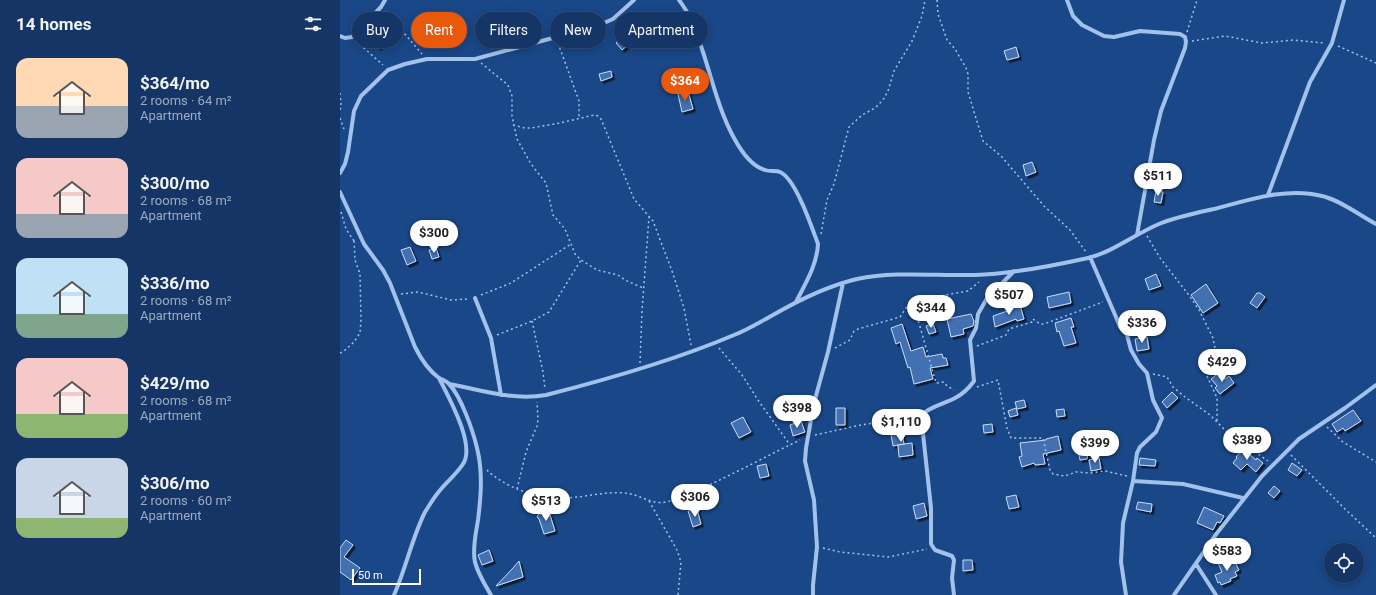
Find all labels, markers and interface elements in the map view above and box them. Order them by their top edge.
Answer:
chip: Buy [352,12,403,48]
chip: Rent [411,12,467,48]
chip: Filters [475,12,542,48]
chip: New [550,12,606,48]
chip: Apartment [614,12,708,48]
icon: filters [302,13,324,35]
text: 14 homes [16,14,92,34]
pin: $364 [661,68,709,102]
text: $364/mo [140,73,210,93]
text: $364 [670,73,700,88]
icon: home [48,74,96,122]
text: 2 rooms · 64 m² [140,93,232,108]
text: Apartment [140,108,202,123]
pin: $511 [1134,163,1182,197]
text: $511 [1143,168,1173,183]
text: $300/mo [140,173,210,193]
icon: home [48,174,96,222]
text: 2 rooms · 68 m² [140,193,232,208]
text: Apartment [140,208,202,223]
pin: $300 [410,220,458,254]
text: $300 [419,225,449,240]
text: $336/mo [140,273,210,293]
icon: home [48,274,96,322]
pin: $507 [985,282,1033,316]
text: $507 [994,287,1024,302]
text: 2 rooms · 68 m² [140,293,232,308]
pin: $344 [907,295,955,329]
text: $344 [916,300,946,315]
text: Apartment [140,308,202,323]
pin: $336 [1118,310,1166,344]
text: $336 [1127,315,1157,330]
pin: $429 [1198,349,1246,383]
text: $429 [1207,354,1237,369]
text: $429/mo [140,373,210,393]
icon: home [48,374,96,422]
text: 2 rooms · 68 m² [140,393,232,408]
pin: $398 [773,395,821,429]
text: $398 [782,400,812,415]
text: Apartment [140,408,202,423]
pin: $1,110 [868,409,934,443]
text: $1,110 [881,414,921,429]
pin: $389 [1223,427,1271,461]
pin: $399 [1071,430,1119,464]
text: $389 [1232,432,1262,447]
text: $399 [1080,435,1110,450]
text: $306/mo [140,473,210,493]
icon: home [48,474,96,522]
pin: $306 [671,484,719,518]
pin: $513 [522,488,570,522]
text: $306 [680,489,710,504]
text: 2 rooms · 60 m² [140,493,232,508]
text: $513 [531,493,561,508]
text: Apartment [140,508,202,523]
pin: $583 [1203,538,1251,572]
text: $583 [1212,543,1242,558]
map controls [1324,543,1364,583]
button: locate [1324,543,1364,583]
scale bar [352,567,421,586]
text: 50 m [358,569,383,582]

